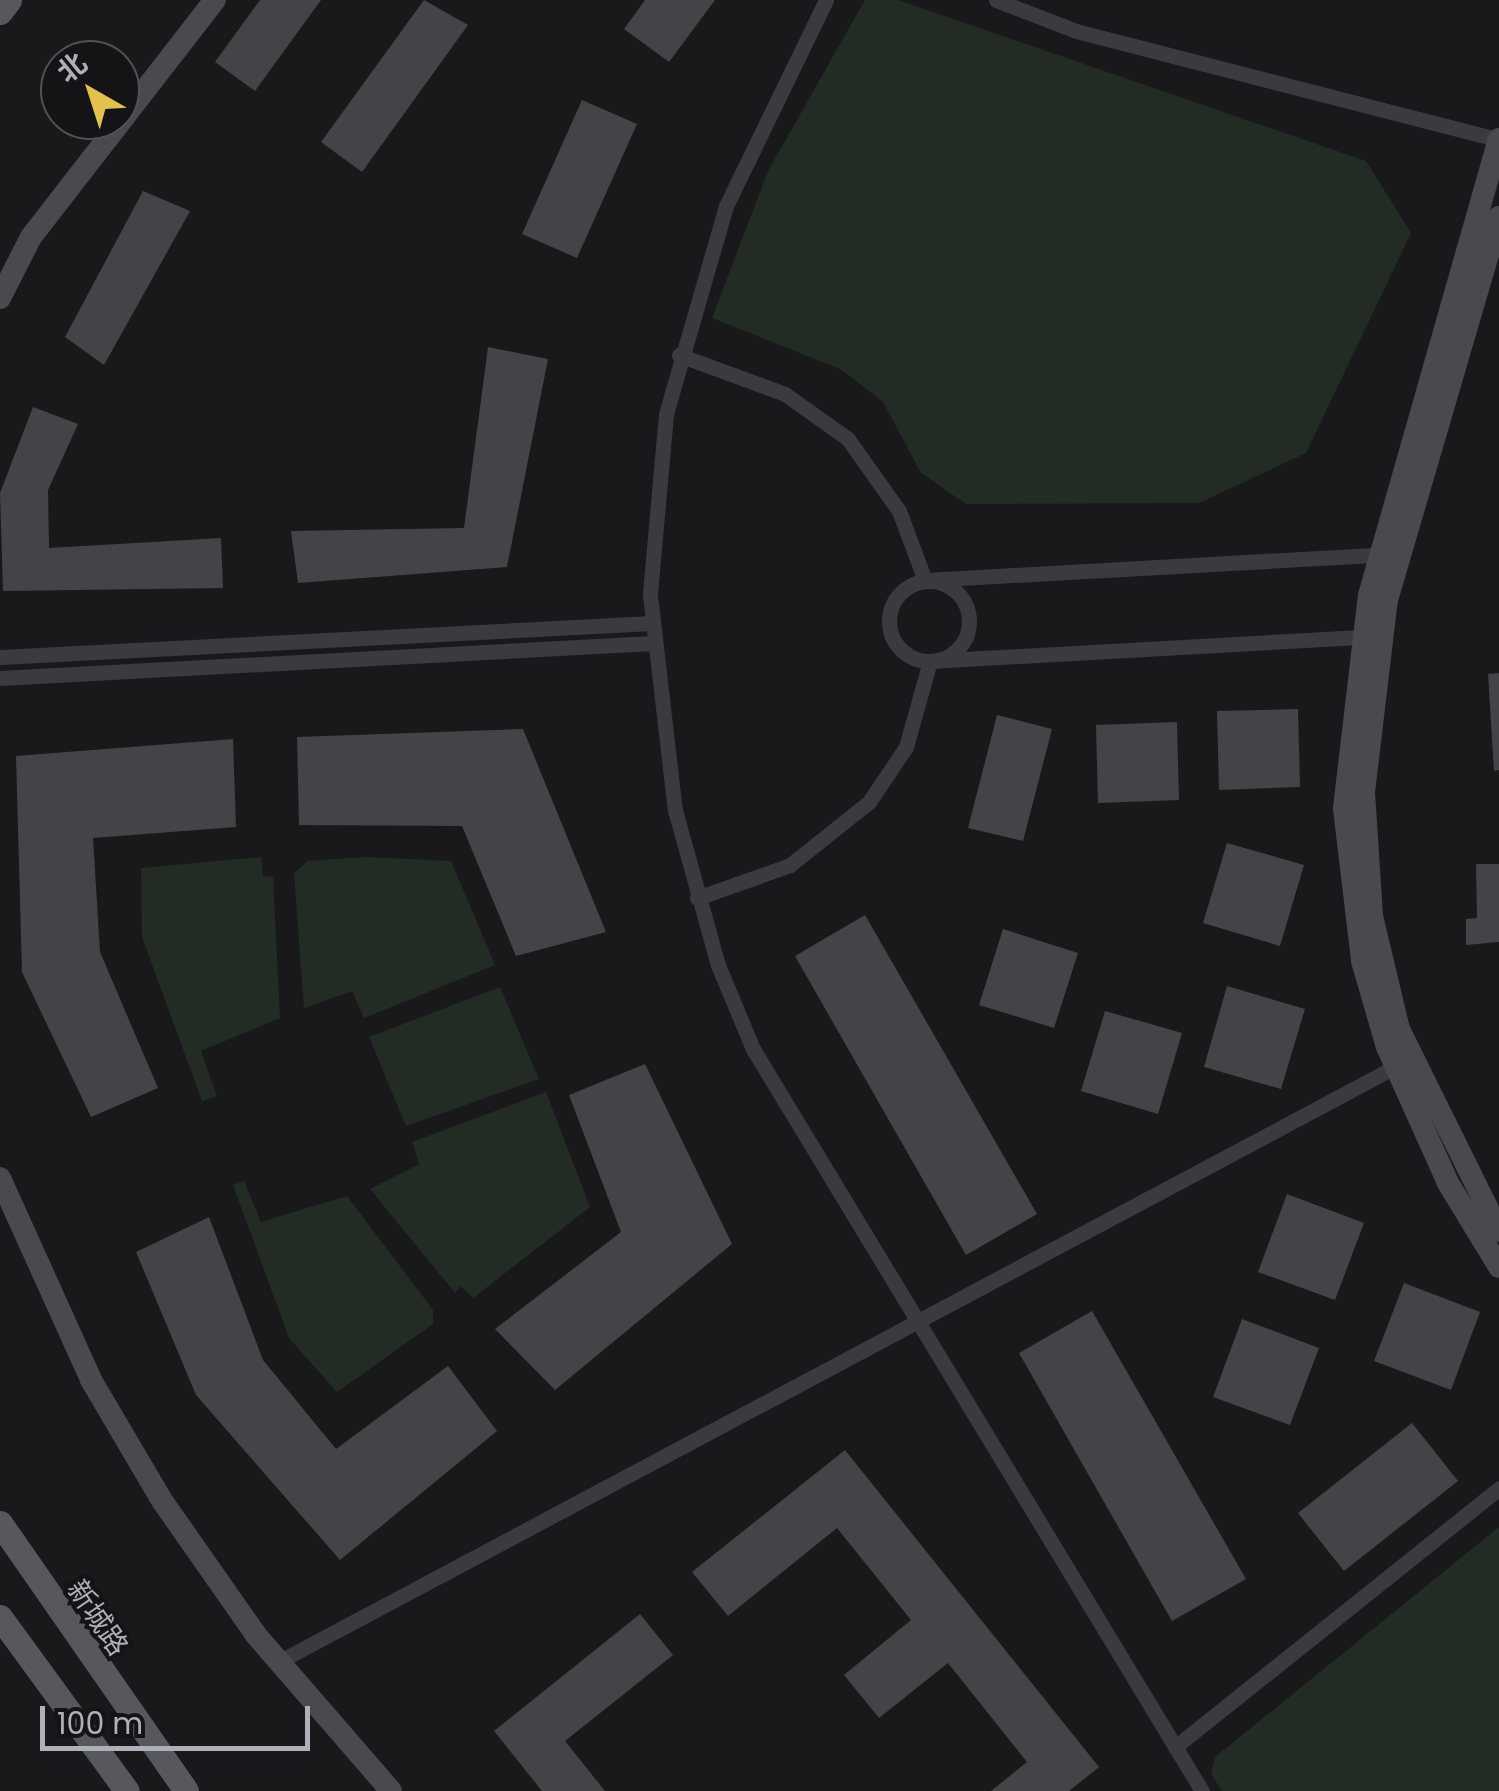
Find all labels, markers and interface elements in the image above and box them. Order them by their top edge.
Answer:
north arrow [40,40,140,140]
text: 北 [49,44,95,92]
street label: 新城路 [60,1574,134,1662]
scale bar [45,1686,315,1748]
text: 100 m [57,1702,143,1745]

